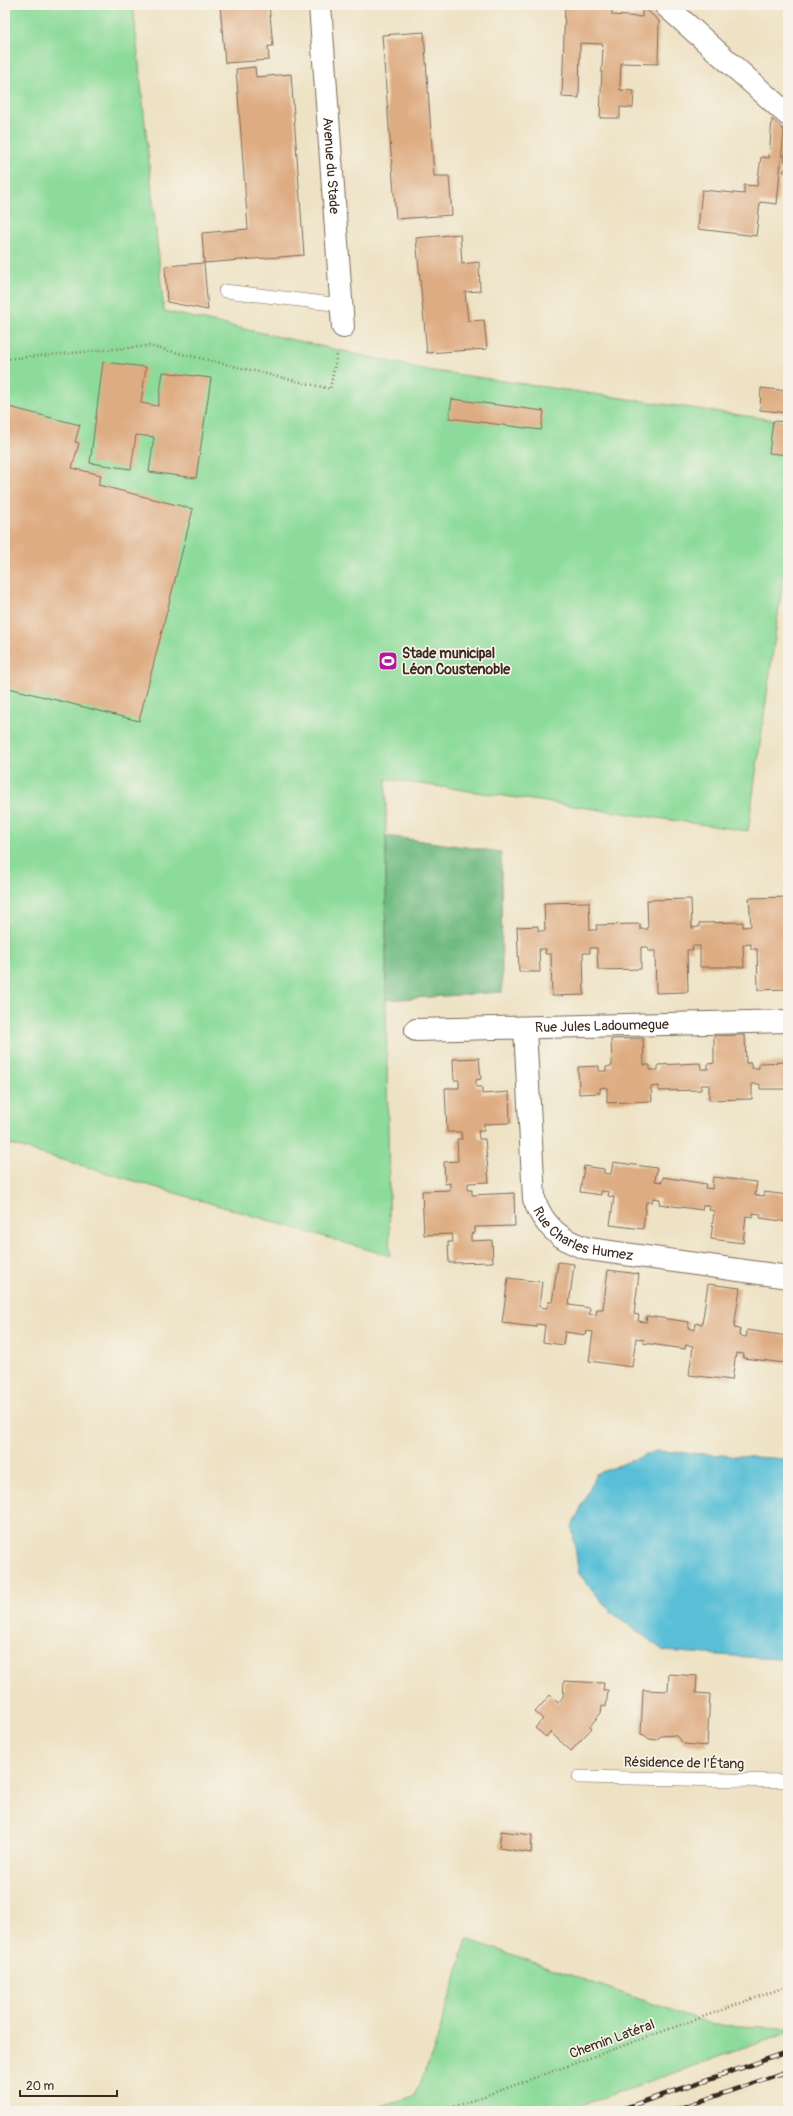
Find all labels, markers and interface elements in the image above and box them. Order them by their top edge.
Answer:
street label: Avenue du Stade [320,116,343,215]
place label: Stade municipal Léon Coustenoble [402,645,511,678]
sports icon: Stade municipal Léon Coustenoble [377,650,399,672]
street label: Rue Jules Ladoumegue [535,1015,669,1036]
street label: Rue Charles Humez [530,1204,635,1264]
street label: Résidence de l'Étang [624,1752,744,1773]
street label: Chemin Latéral [567,2016,657,2062]
scale bar [20,2072,117,2098]
text: 20 m [26,2079,55,2094]

